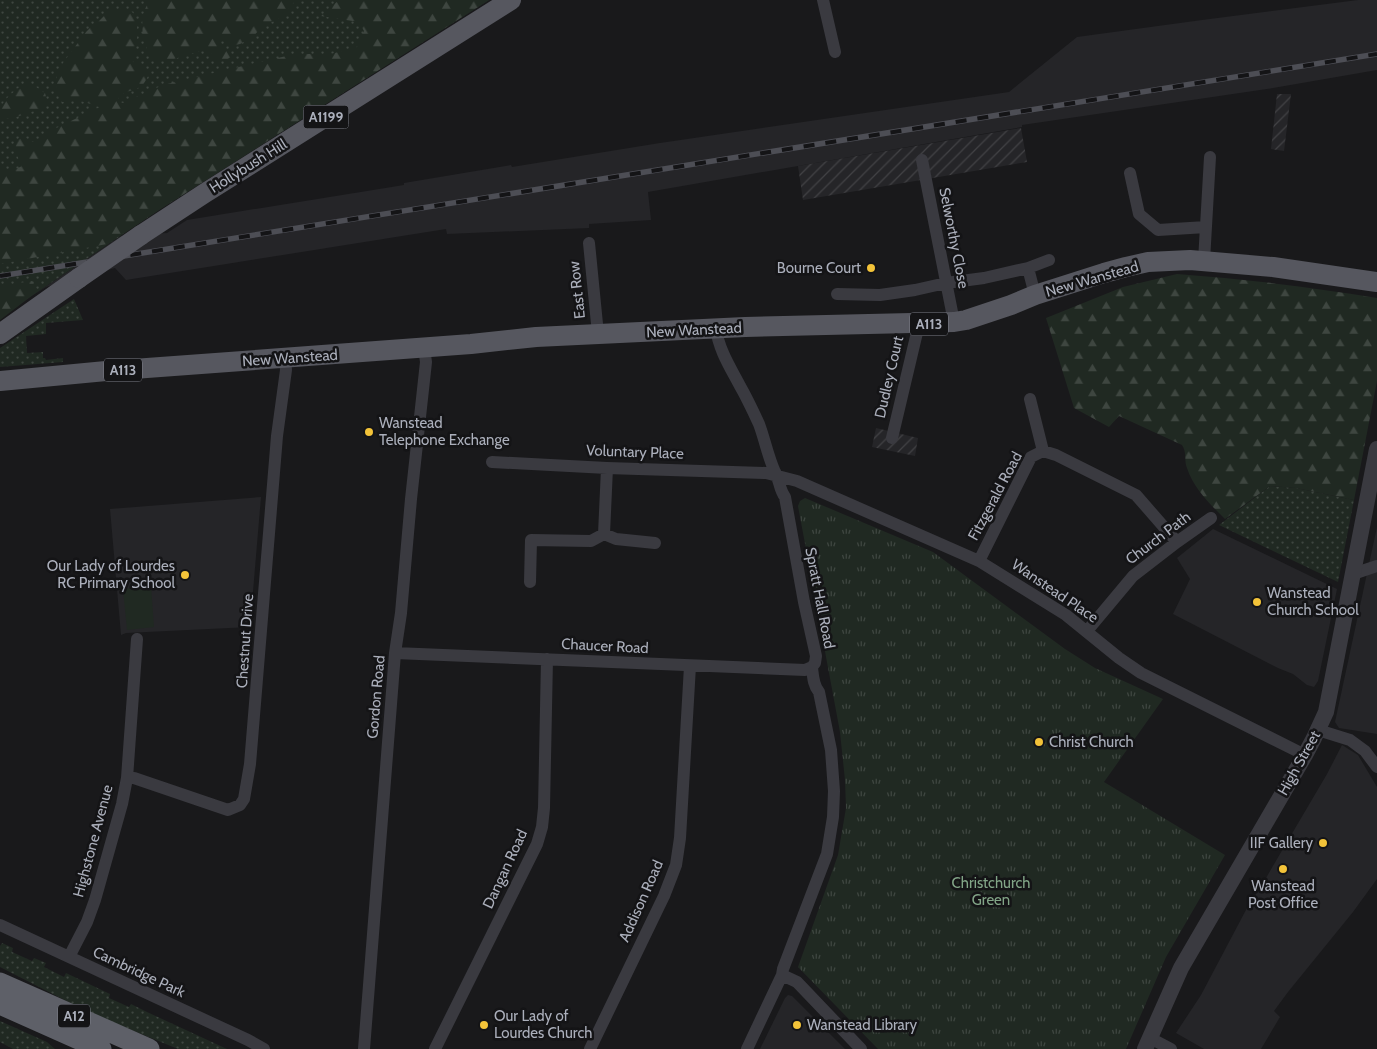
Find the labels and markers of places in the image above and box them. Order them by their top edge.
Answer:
place label: Bourne Court [777,259,861,277]
marker: Bourne Court [865,262,877,274]
place label: Wanstead Telephone Exchange [379,414,510,449]
marker: Wanstead Telephone Exchange [363,426,375,438]
place label: Our Lady of Lourdes RC Primary School [47,557,175,592]
marker: Our Lady of Lourdes RC Primary School [179,569,191,581]
place label: Wanstead Church School [1267,584,1359,619]
marker: Wanstead Church School [1251,596,1263,608]
place label: Christ Church [1049,733,1134,751]
marker: Christ Church [1033,736,1045,748]
place label: IIF Gallery [1250,834,1313,852]
marker: IIF Gallery [1317,837,1329,849]
marker: Wanstead Post Office [1277,863,1289,875]
place label: Wanstead Post Office [1248,877,1318,912]
place label: Our Lady of Lourdes Church [494,1007,592,1042]
place label: Wanstead Library [807,1016,918,1034]
marker: Our Lady of Lourdes Church [478,1019,490,1031]
marker: Wanstead Library [791,1019,803,1031]

